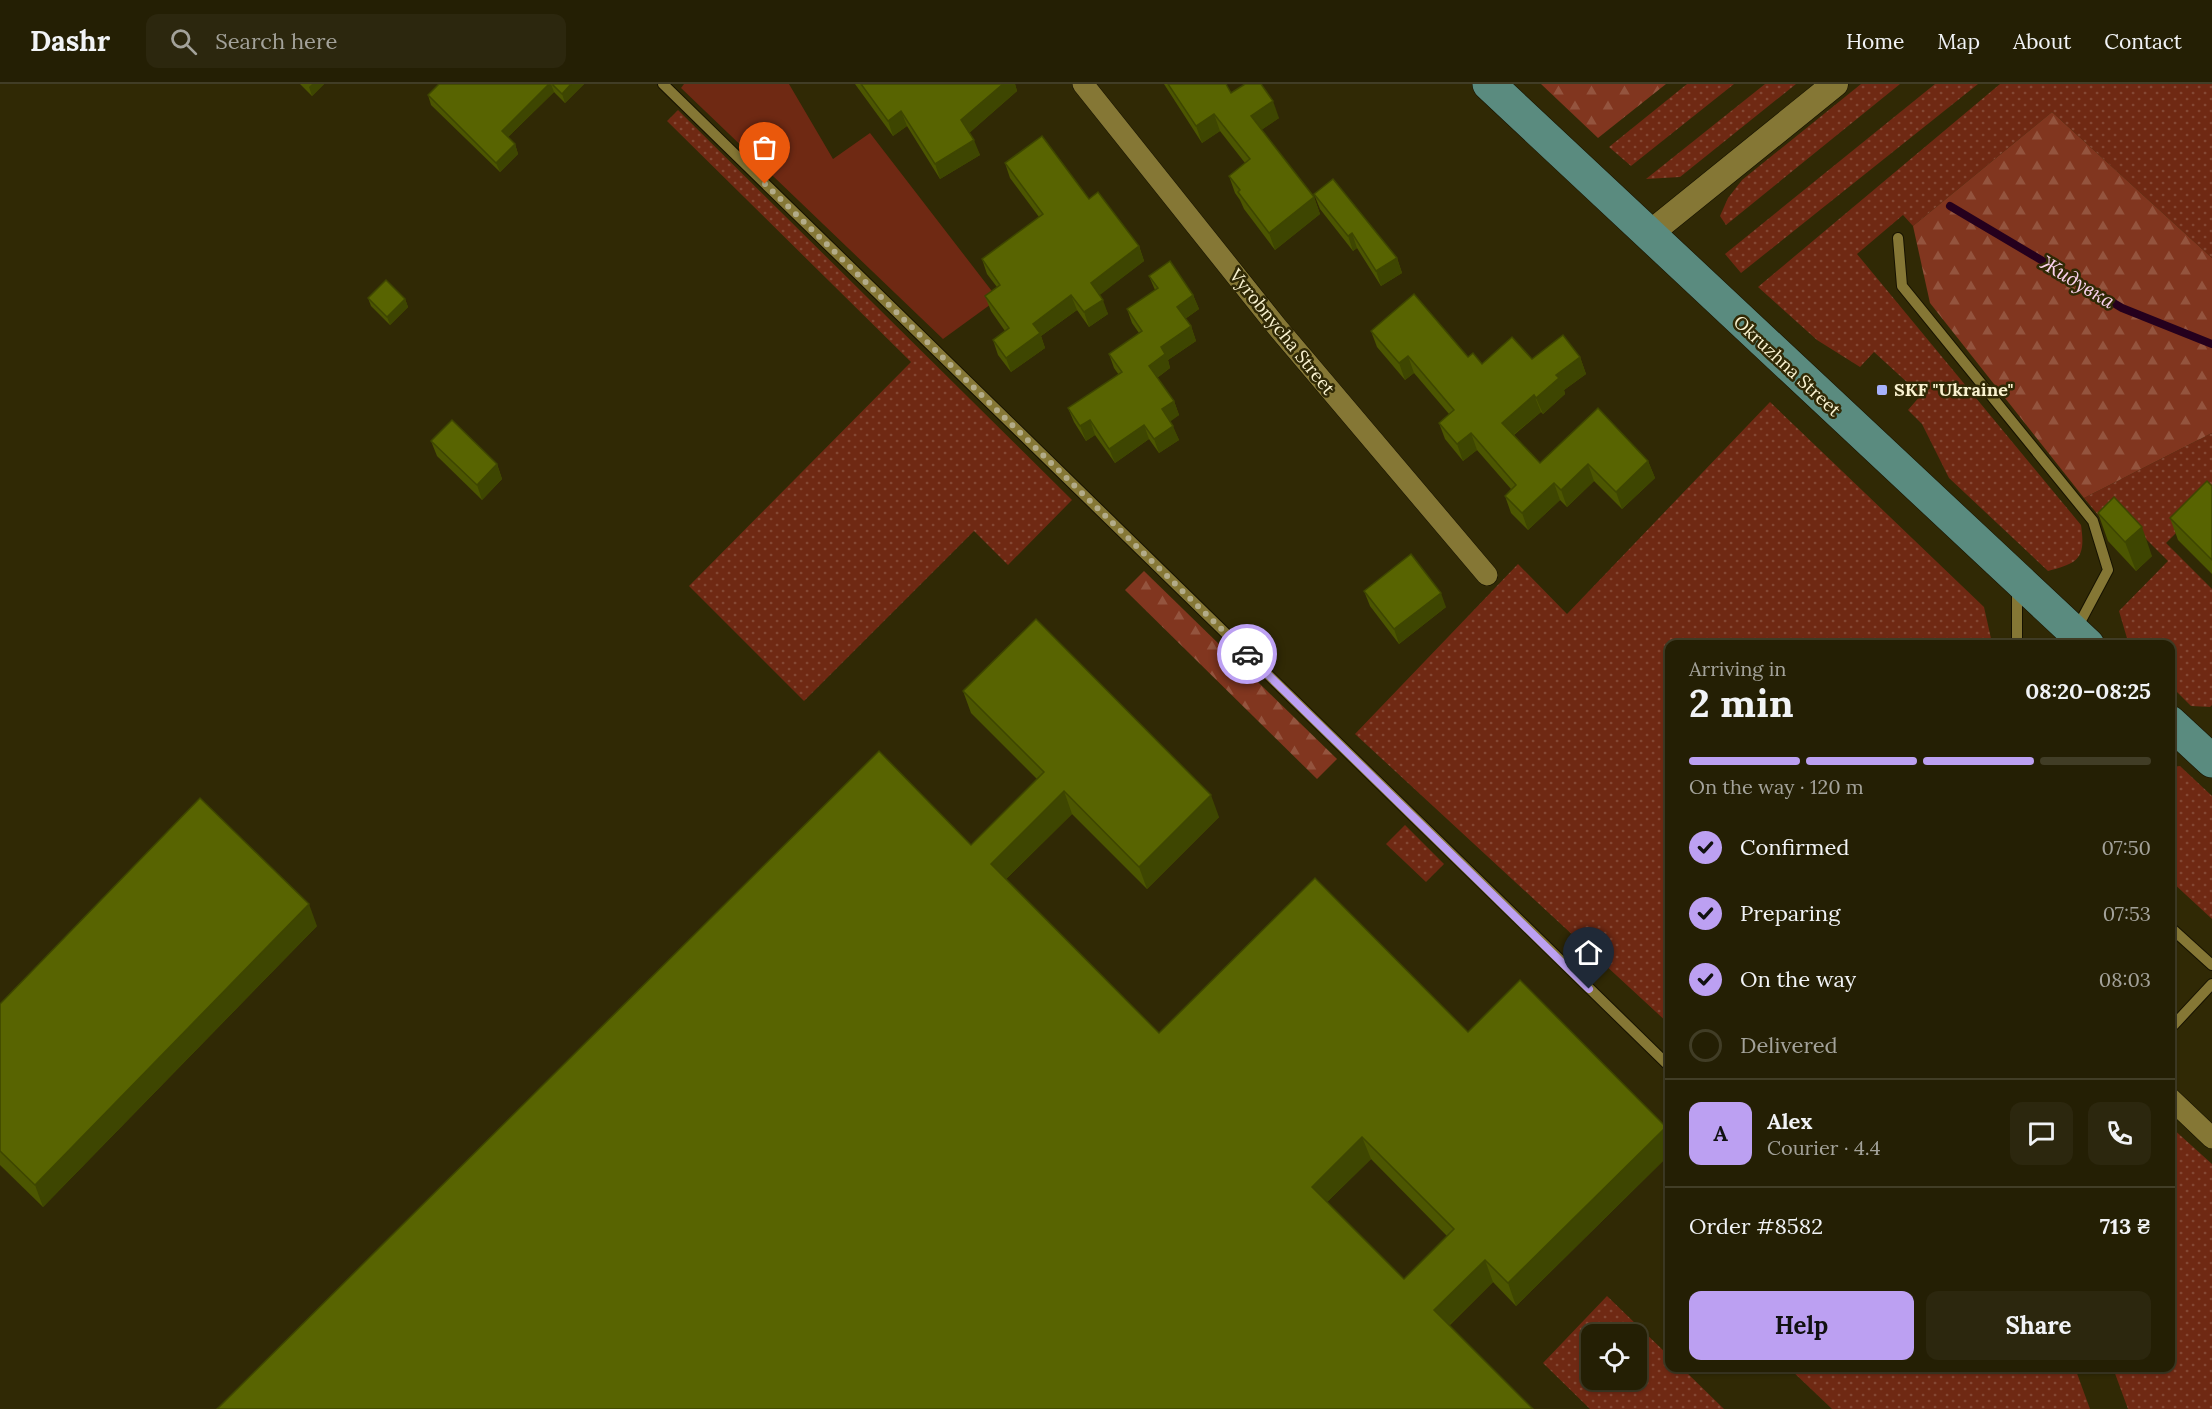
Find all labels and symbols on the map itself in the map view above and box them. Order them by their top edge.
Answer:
pin [739,122,790,184]
water label: Жидувка [2036,249,2120,313]
street label: Vyrobnycha Street [1224,263,1340,399]
street label: Okruzhna Street [1729,310,1846,421]
place label: SKF "Ukraine" [1894,378,2014,401]
marker: SKF "Ukraine" [1875,383,1889,397]
courier [1217,624,1277,684]
pin [1563,927,1614,989]

